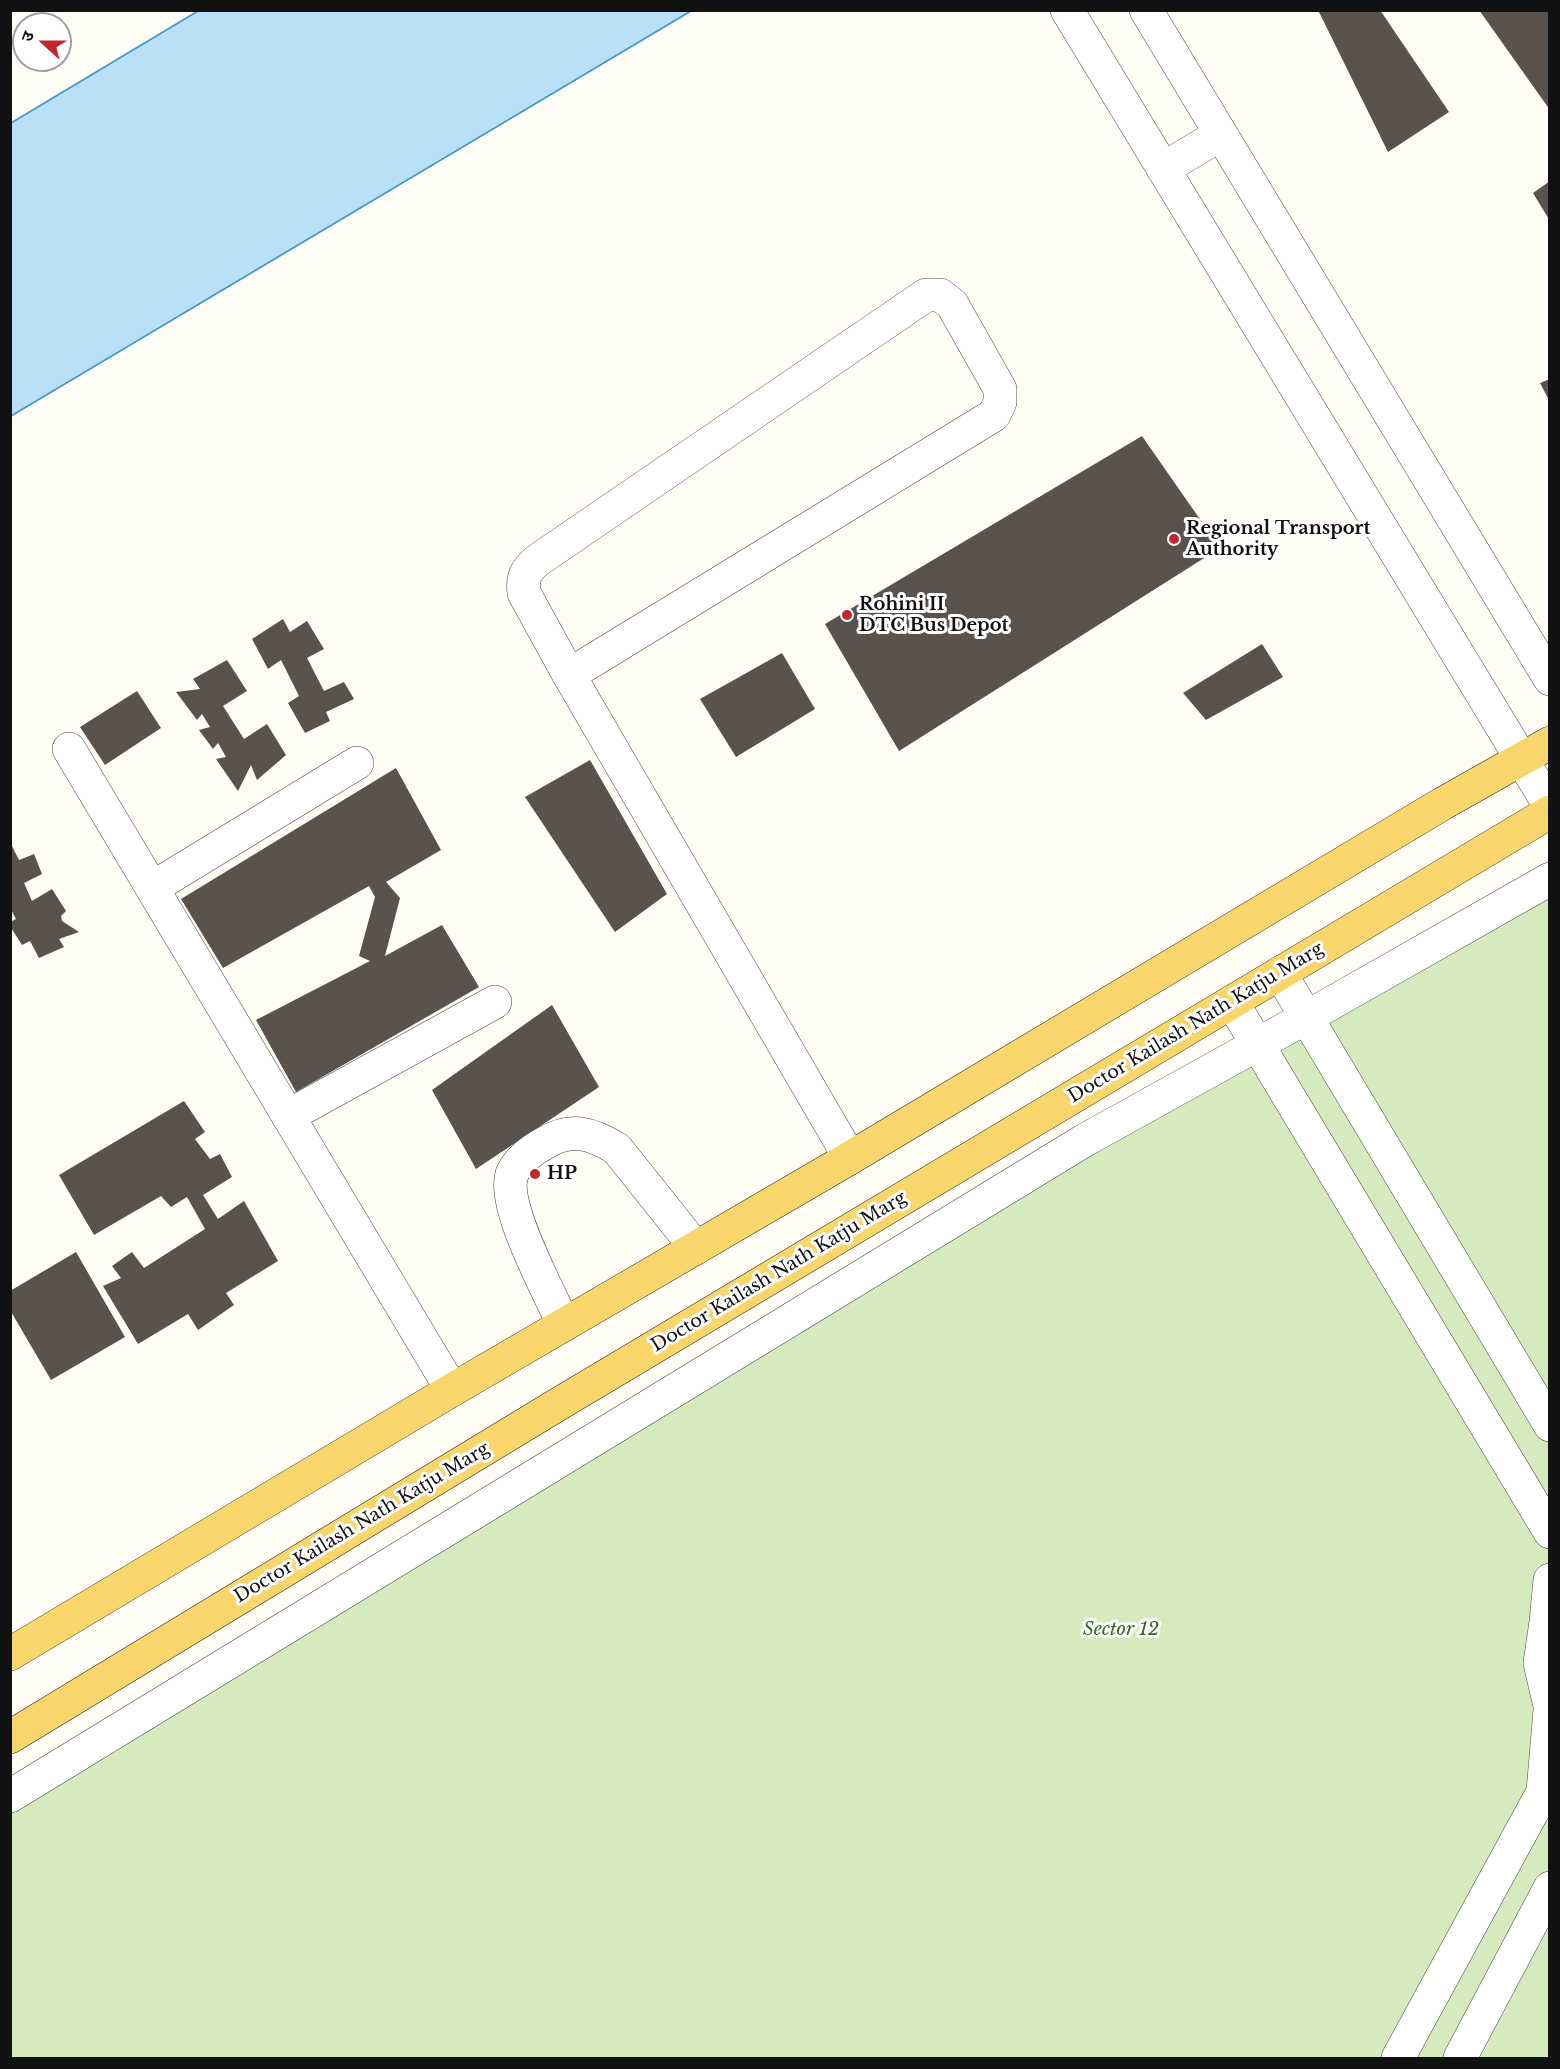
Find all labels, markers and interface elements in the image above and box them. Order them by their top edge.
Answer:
north arrow [12,12,72,72]
text: उ [16,28,38,44]
place label: Regional Transport Authority [1186,518,1370,560]
marker: Regional Transport Authority [1167,532,1181,546]
place label: Rohini II DTC Bus Depot [859,594,1008,636]
marker: Rohini II DTC Bus Depot [840,608,854,622]
street label: Doctor Kailash Nath Katju Marg [1065,938,1327,1108]
place label: HP [547,1163,577,1185]
marker: HP [528,1167,542,1181]
street label: Doctor Kailash Nath Katju Marg [648,1187,910,1357]
street label: Doctor Kailash Nath Katju Marg [231,1438,493,1608]
park label: Sector 12 [1083,1619,1159,1641]

